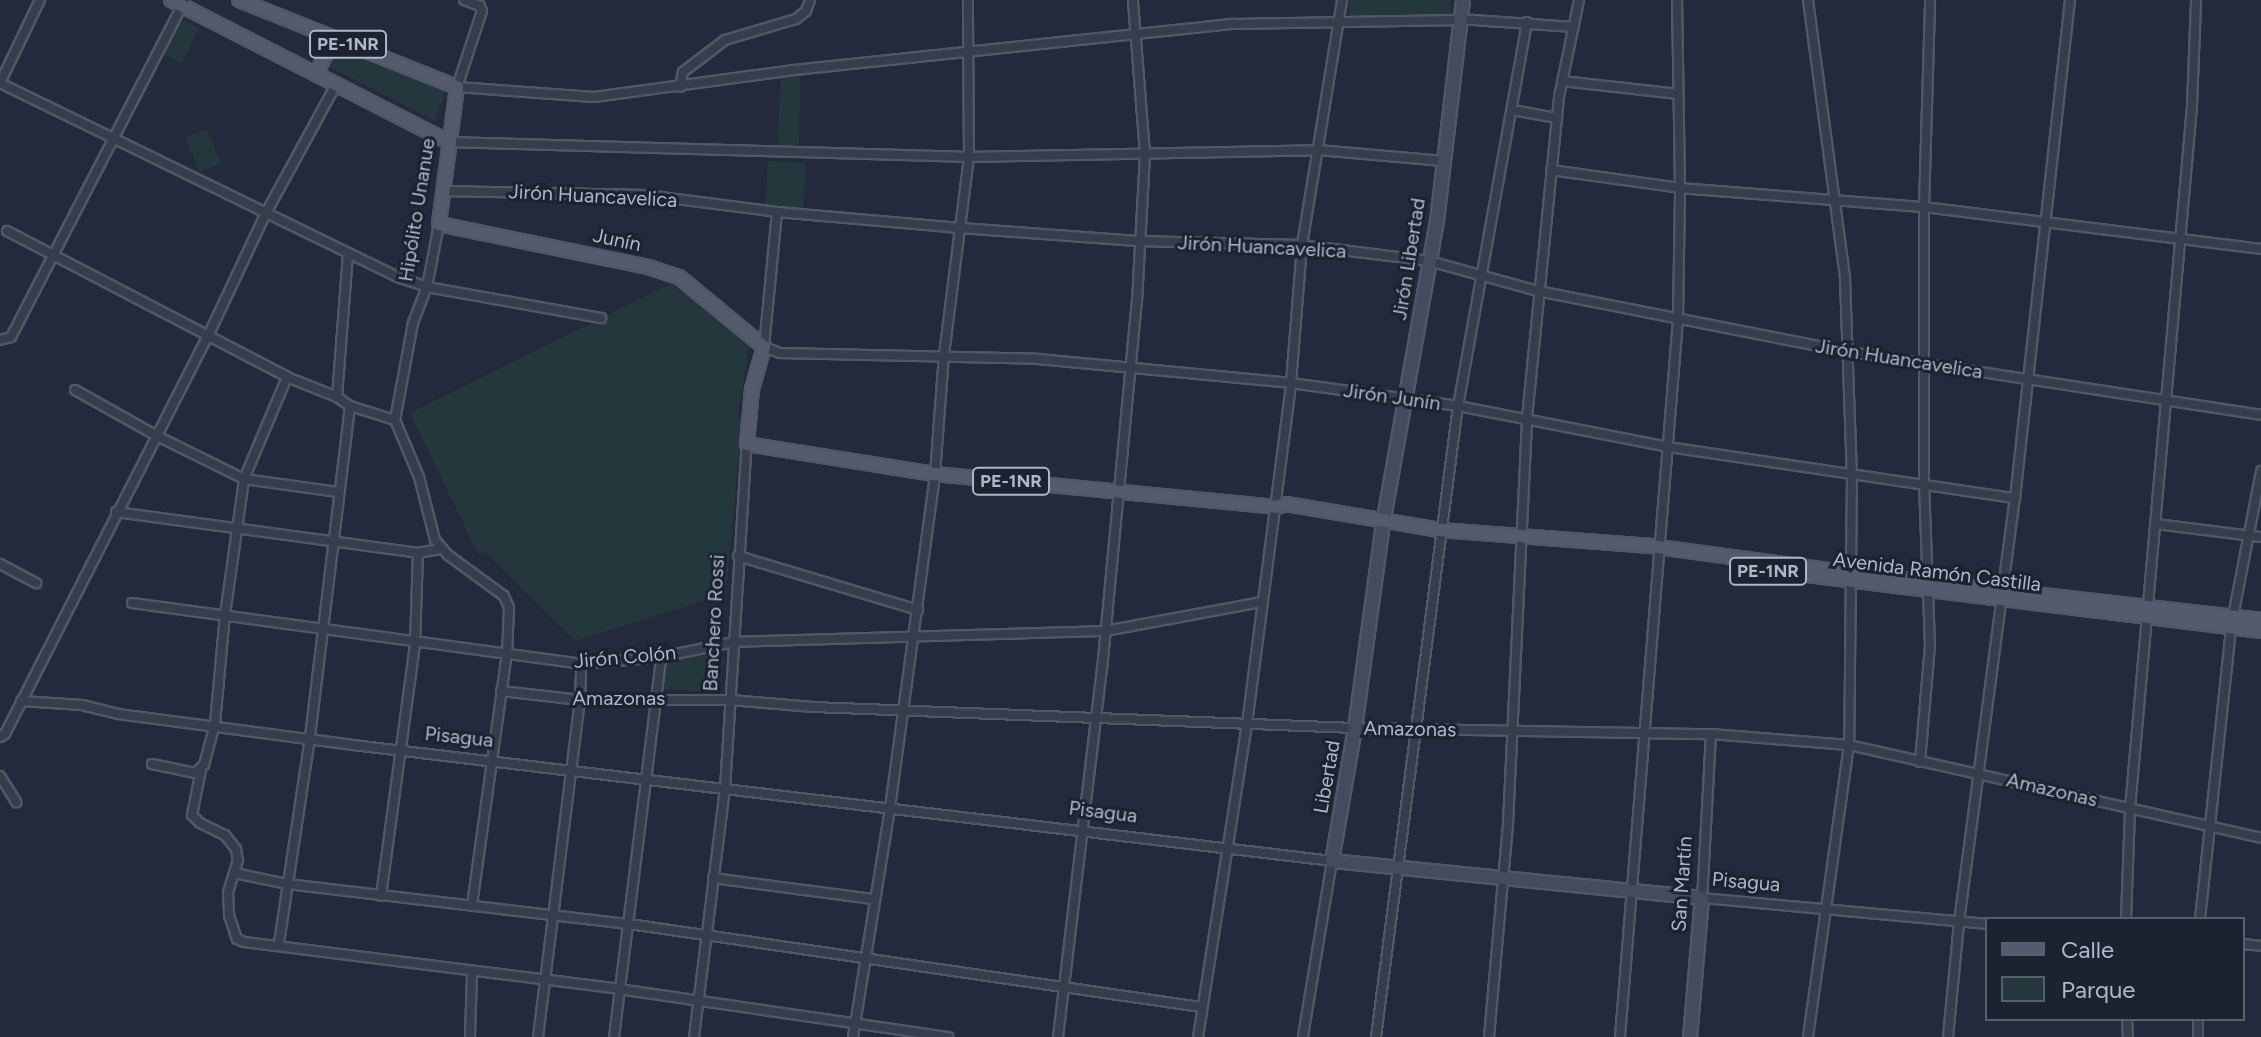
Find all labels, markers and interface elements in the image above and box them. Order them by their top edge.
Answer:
road number: PE-1NR [308,30,388,58]
street label: Hipólito Unanue [394,137,440,283]
street label: Jirón Huancavelica [508,180,678,212]
street label: Jirón Libertad [1388,196,1430,322]
street label: Junín [591,223,643,257]
street label: Jirón Huancavelica [1177,231,1347,263]
street label: Jirón Huancavelica [1814,334,1984,384]
street label: Jirón Junín [1342,378,1442,416]
road number: PE-1NR [971,467,1051,495]
street label: Avenida Ramón Castilla [1832,547,2042,597]
street label: Banchero Rossi [698,554,730,692]
road number: PE-1NR [1728,557,1808,585]
street label: Jirón Colón [573,641,677,673]
street label: Amazonas [573,686,665,710]
street label: Amazonas [1363,716,1457,742]
street label: Pisagua [424,721,494,753]
street label: Libertad [1309,739,1345,815]
street label: Amazonas [2004,768,2100,812]
street label: Pisagua [1067,796,1139,828]
street label: San Martín [1667,835,1697,933]
street label: Pisagua [1711,867,1781,897]
legend [1985,917,2245,1021]
text: Calle [2061,935,2114,964]
text: Parque [2061,975,2135,1004]

